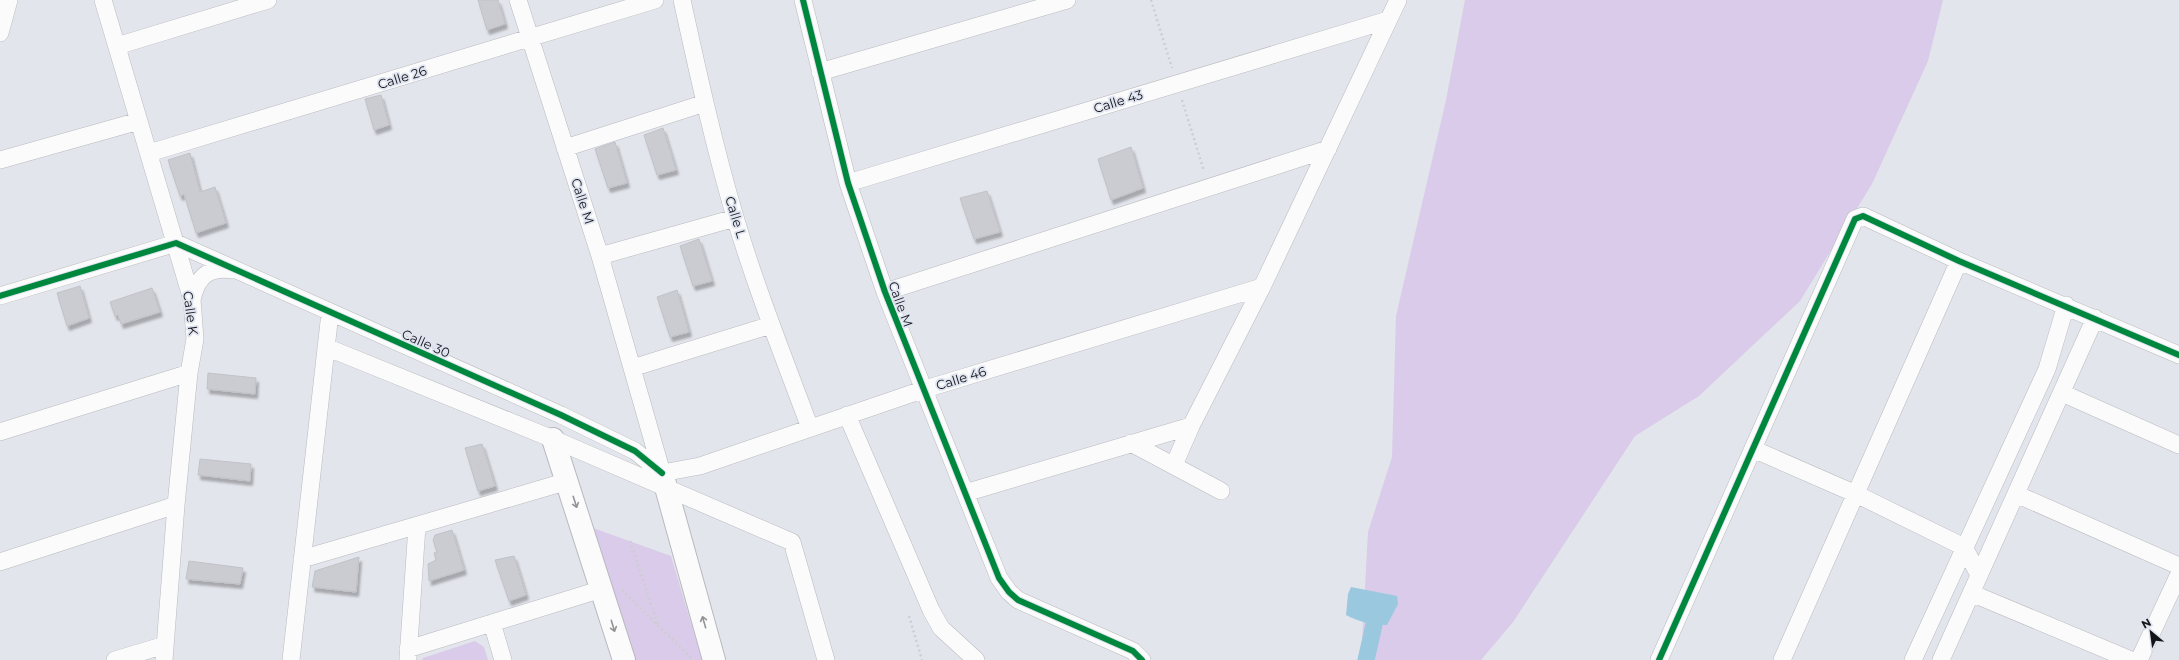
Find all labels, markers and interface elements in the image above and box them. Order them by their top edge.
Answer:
street label: Calle 26 [376,62,428,92]
street label: Calle 43 [1091,86,1145,116]
street label: Calle M [568,176,598,226]
street label: Calle L [722,194,750,240]
street label: Calle M [885,279,917,329]
street label: Calle K [180,290,202,337]
street label: Calle 30 [399,325,453,361]
street label: Calle 46 [934,363,988,393]
one-way arrow [571,496,579,508]
north arrow [2131,612,2171,652]
text: N [2139,615,2153,632]
one-way arrow [700,616,707,629]
one-way arrow [610,620,617,633]

